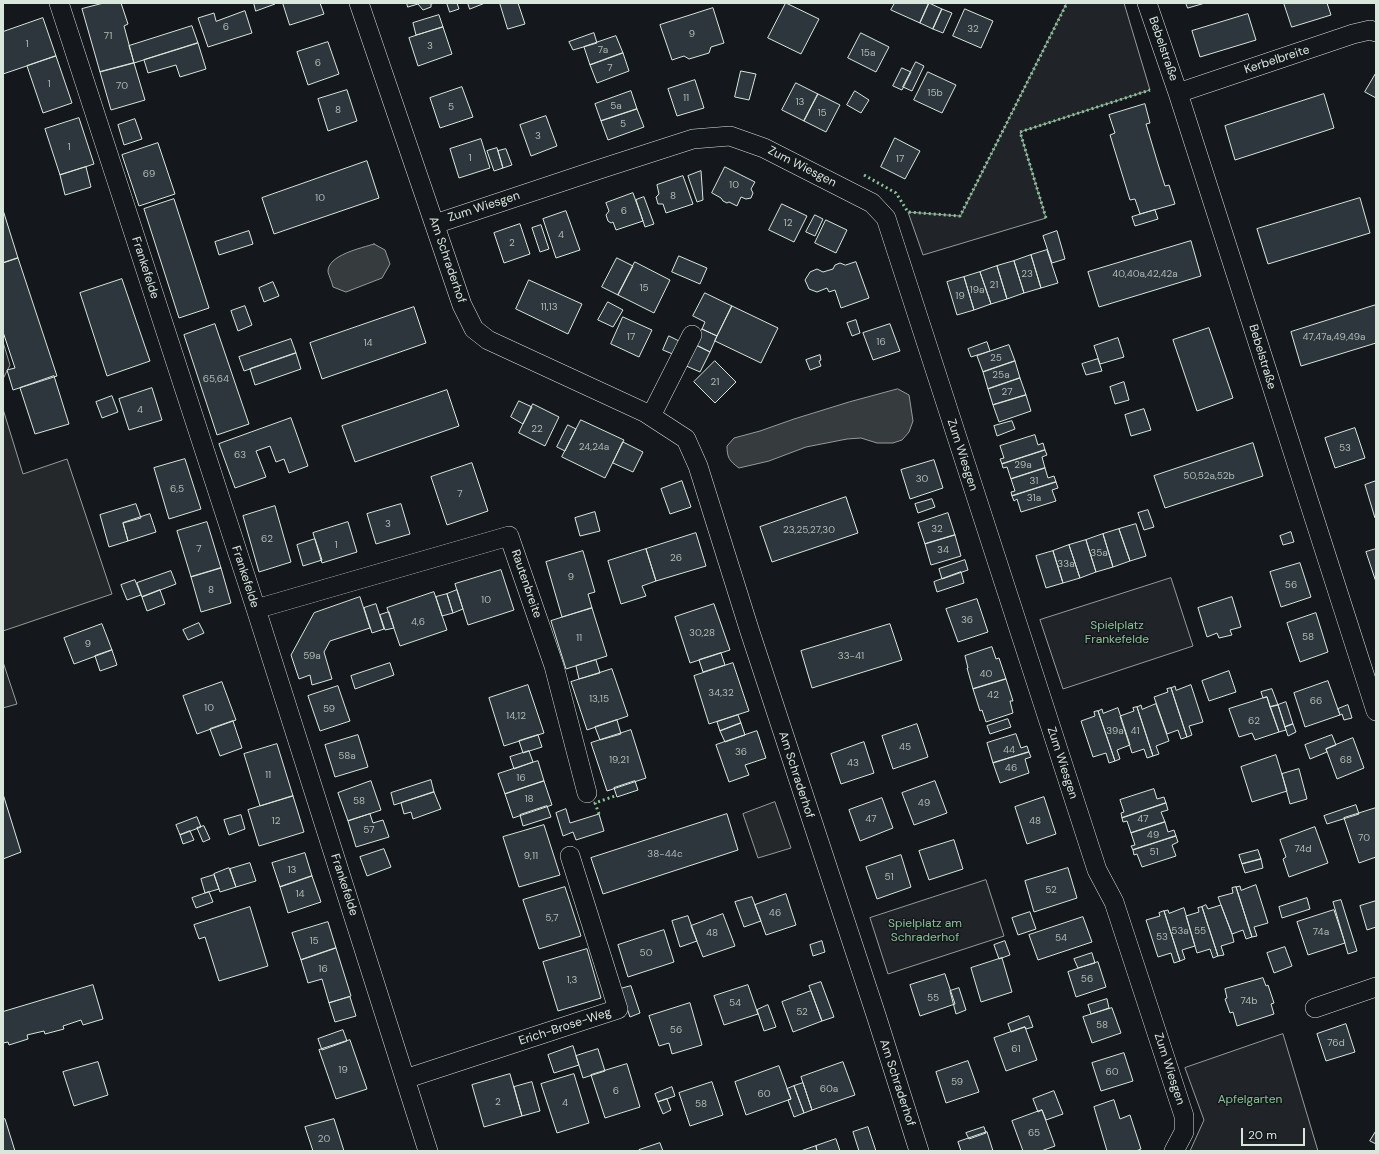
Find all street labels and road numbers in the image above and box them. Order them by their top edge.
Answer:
street label: Bebelstraße [1145,15,1181,83]
street label: Kerbelbreite [1243,43,1311,77]
street label: Zum Wiesgen [765,144,839,190]
street label: Zum Wiesgen [446,189,522,225]
street label: Am Schraderhof [425,215,469,305]
street label: Frankefelde [128,235,162,301]
street label: Bebelstraße [1245,323,1279,391]
street label: Zum Wiesgen [944,417,980,493]
street label: Frankefelde [228,544,262,610]
street label: Rautenbreite [508,548,544,620]
street label: Zum Wiesgen [1044,725,1080,801]
street label: Am Schraderhof [775,730,817,820]
street label: Frankefelde [327,852,361,918]
street label: Erich-Brose-Weg [517,1005,613,1049]
street label: Zum Wiesgen [1151,1031,1187,1107]
street label: Am Schraderhof [876,1038,918,1128]

